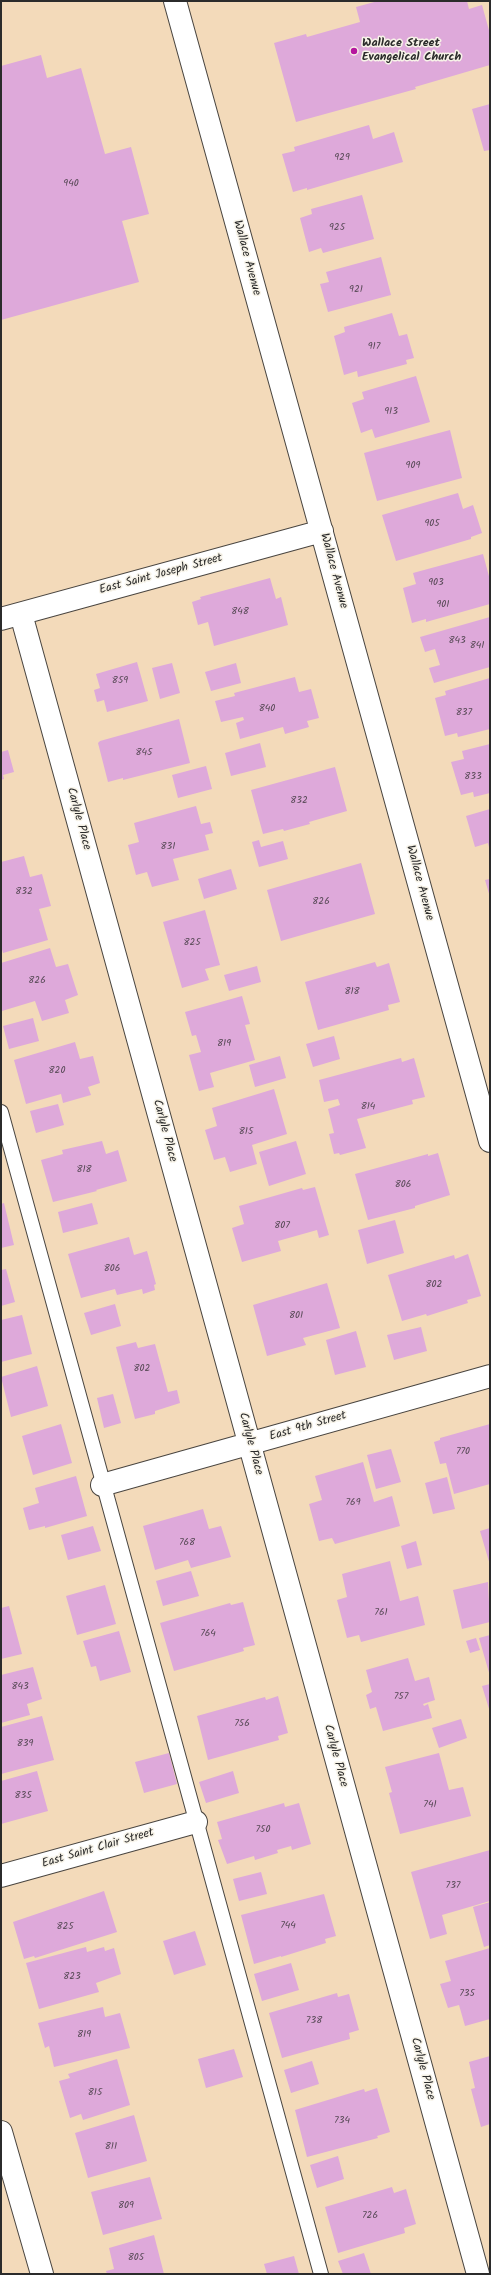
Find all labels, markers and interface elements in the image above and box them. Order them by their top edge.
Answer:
place label: Wallace Street Evangelical Church [362,37,461,65]
marker: Wallace Street Evangelical Church [349,46,359,56]
house number: 929 [334,152,350,164]
house number: 940 [63,178,79,190]
street label: Wallace Avenue [229,219,263,297]
house number: 925 [329,222,345,234]
house number: 921 [349,284,363,296]
house number: 917 [368,341,380,353]
house number: 913 [384,406,398,418]
house number: 909 [406,460,420,472]
house number: 905 [424,518,440,530]
street label: Wallace Avenue [316,532,350,610]
street label: East Saint Joseph Street [98,552,224,598]
house number: 903 [428,577,444,589]
house number: 901 [436,599,450,611]
house number: 848 [231,606,249,618]
house number: 843 [448,635,466,647]
house number: 841 [470,640,484,652]
house number: 859 [112,675,128,687]
house number: 840 [259,703,275,715]
house number: 837 [456,707,472,719]
house number: 845 [136,747,152,759]
house number: 833 [464,771,482,783]
street label: Carlyle Place [63,786,93,852]
house number: 832 [290,795,308,807]
house number: 831 [161,841,175,853]
street label: Wallace Avenue [402,844,436,922]
house number: 832 [15,886,33,898]
house number: 826 [312,896,330,908]
house number: 825 [183,937,201,949]
house number: 826 [28,975,46,987]
house number: 818 [344,986,360,998]
house number: 819 [217,1038,231,1050]
house number: 820 [49,1065,65,1077]
street label: Carlyle Place [149,1098,179,1164]
house number: 814 [361,1101,375,1113]
house number: 815 [239,1126,253,1138]
house number: 818 [76,1164,92,1176]
house number: 806 [395,1179,411,1191]
house number: 807 [274,1220,290,1232]
house number: 806 [104,1263,120,1275]
house number: 802 [426,1279,442,1291]
house number: 801 [289,1310,303,1322]
house number: 802 [134,1363,150,1375]
street label: East 9th Street [268,1409,348,1445]
street label: Carlyle Place [235,1411,265,1477]
house number: 770 [456,1446,470,1458]
house number: 769 [345,1497,361,1509]
house number: 768 [179,1537,195,1549]
house number: 761 [374,1607,388,1619]
house number: 764 [200,1628,216,1640]
house number: 843 [11,1681,29,1693]
house number: 757 [394,1691,408,1703]
house number: 756 [234,1718,250,1730]
street label: Carlyle Place [320,1723,350,1789]
house number: 839 [17,1738,33,1750]
house number: 835 [14,1790,32,1802]
house number: 741 [423,1799,437,1811]
house number: 750 [256,1824,270,1836]
street label: East Saint Clair Street [40,1826,156,1872]
house number: 737 [446,1880,460,1892]
house number: 744 [280,1920,296,1932]
house number: 825 [56,1921,74,1933]
house number: 823 [63,1971,81,1983]
house number: 735 [459,1988,475,2000]
house number: 738 [306,2015,322,2027]
house number: 819 [77,2029,91,2041]
street label: Carlyle Place [407,2036,437,2102]
house number: 815 [88,2087,102,2099]
house number: 734 [334,2115,350,2127]
house number: 811 [105,2141,117,2153]
house number: 809 [118,2200,134,2212]
house number: 726 [362,2210,378,2222]
house number: 805 [128,2252,144,2264]

